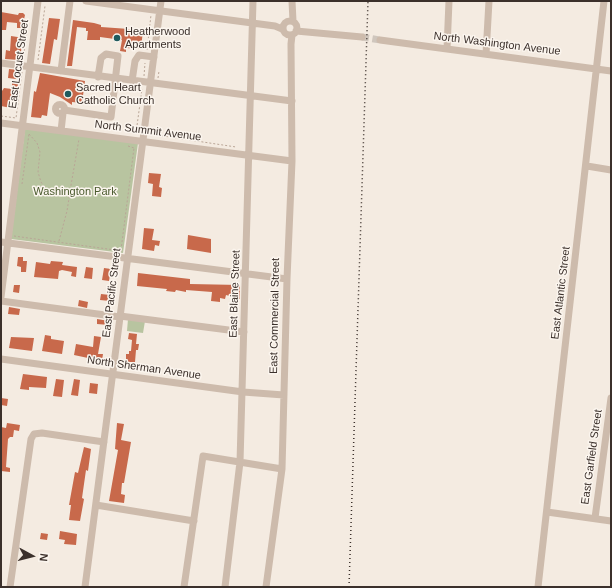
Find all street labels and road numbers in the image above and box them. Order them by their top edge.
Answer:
street label: East Locust Street [6,19,32,109]
street label: North Washington Avenue [433,30,561,58]
street label: North Summit Avenue [94,118,202,144]
street label: East Atlantic Street [549,246,573,340]
street label: East Pacific Street [100,248,124,338]
street label: East Blaine Street [227,250,243,338]
street label: East Commercial Street [267,258,283,374]
street label: North Sherman Avenue [86,353,202,383]
street label: East Garfield Street [579,409,605,505]

